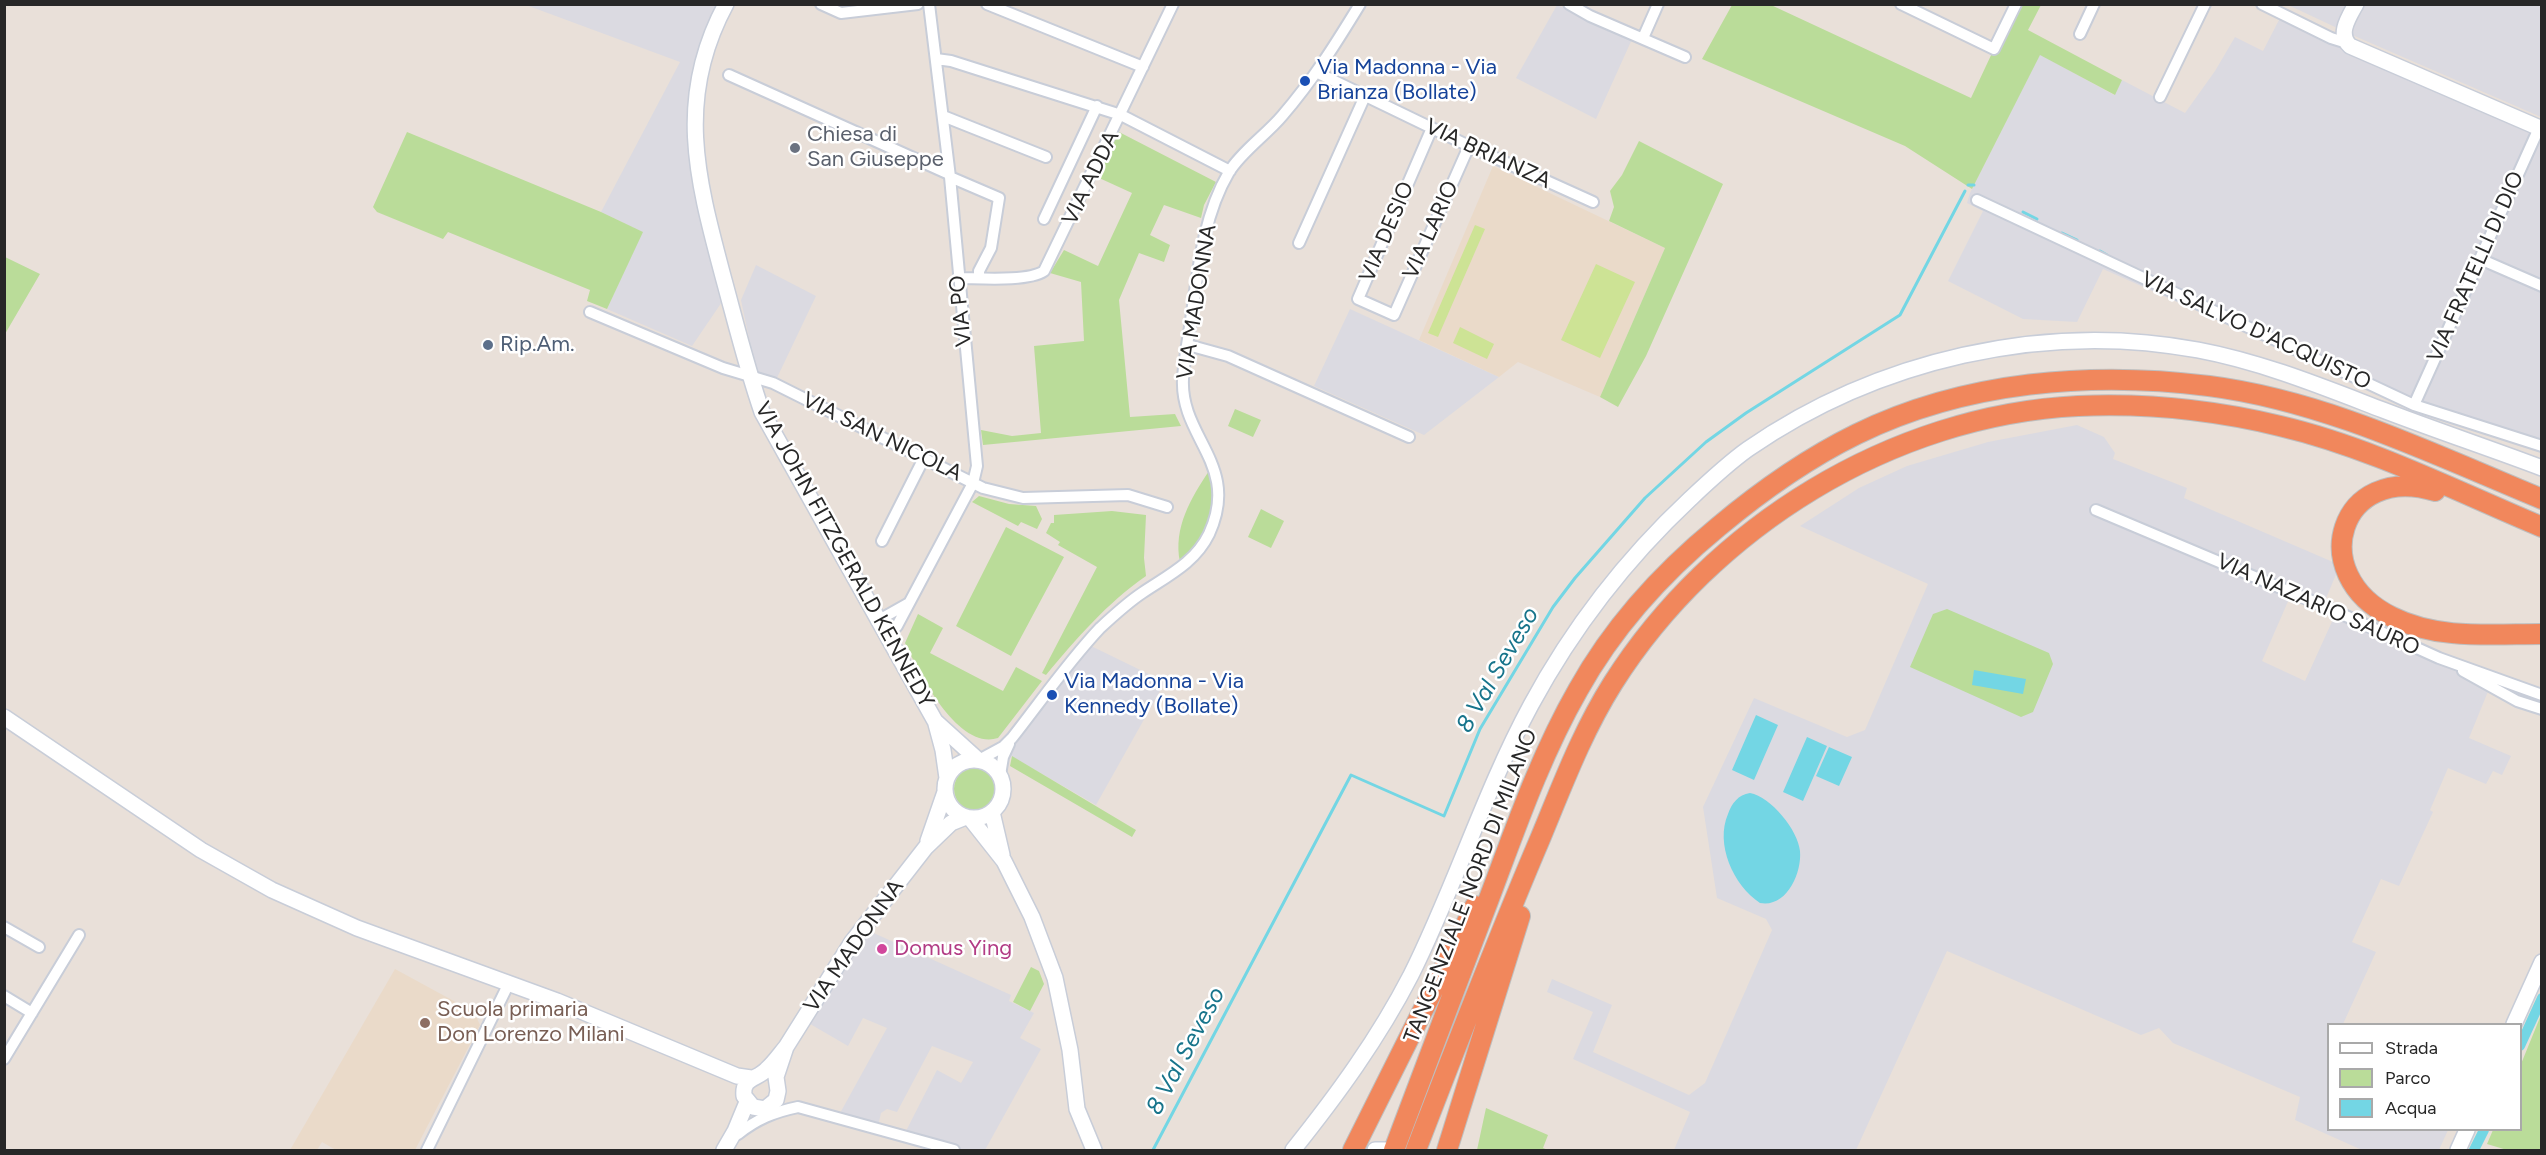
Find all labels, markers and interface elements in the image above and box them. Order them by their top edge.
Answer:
place label: Via Madonna - Via Brianza (Bollate) [1317,55,1497,106]
marker: Via Madonna - Via Brianza (Bollate) [1298,74,1312,88]
street label: VIA BRIANZA [1421,113,1555,195]
place label: Chiesa di San Giuseppe [807,122,944,174]
street label: VIA ADDA [1057,127,1125,229]
marker: Chiesa di San Giuseppe [788,141,802,155]
street label: VIA FRATELLI DI DIO [2422,168,2530,366]
street label: VIA LARIO [1398,177,1464,283]
street label: VIA DESIO [1354,178,1420,286]
street label: VIA MADONNA [1172,223,1222,381]
street label: VIA SALVO D'ACQUISTO [2137,266,2375,396]
street label: VIA PO [944,274,978,348]
place label: Rip.Am. [500,332,575,358]
marker: Rip.Am. [481,338,495,352]
street label: VIA SAN NICOLA [798,387,966,487]
street label: VIA JOHN FITZGERALD KENNEDY [749,398,939,712]
street label: VIA NAZARIO SAURO [2212,548,2424,662]
water label: 8 Val Seveso [1450,602,1546,738]
place label: Via Madonna - Via Kennedy (Bollate) [1064,669,1244,720]
marker: Via Madonna - Via Kennedy (Bollate) [1045,688,1059,702]
street label: TANGENZIALE NORD DI MILANO [1399,725,1543,1047]
street label: VIA MADONNA [798,874,910,1018]
place label: Domus Ying [894,936,1012,962]
marker: Domus Ying [875,942,889,956]
water label: 8 Val Seveso [1140,982,1232,1120]
place label: Scuola primaria Don Lorenzo Milani [437,997,625,1048]
marker: Scuola primaria Don Lorenzo Milani [418,1016,432,1030]
legend [2327,1023,2522,1131]
text: Strada [2385,1037,2438,1059]
text: Parco [2385,1067,2431,1089]
text: Acqua [2385,1097,2436,1119]

